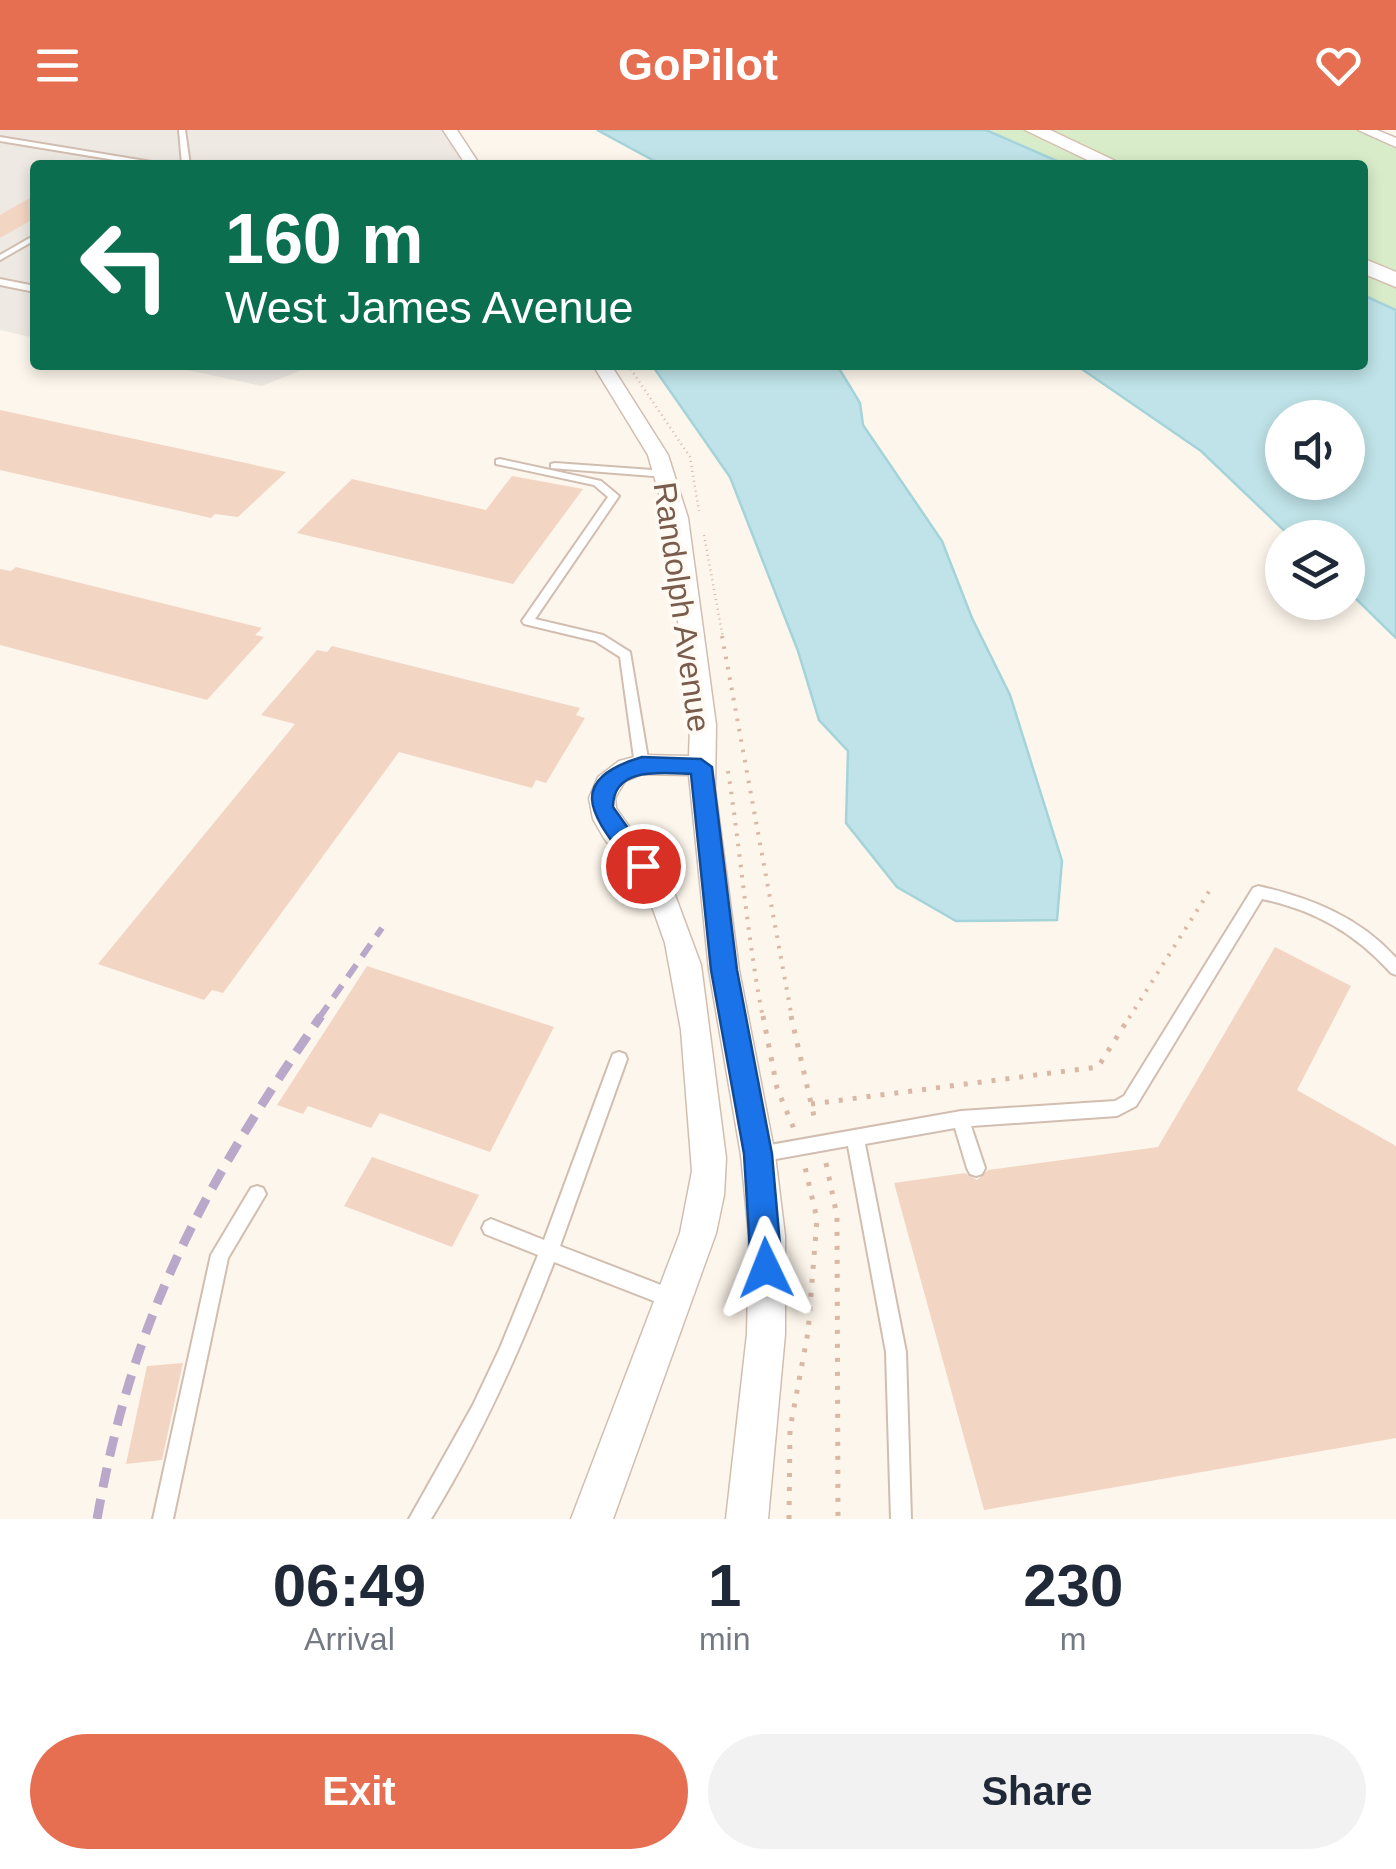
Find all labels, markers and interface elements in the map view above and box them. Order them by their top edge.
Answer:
icon: menu [30,38,85,93]
icon: heart [1311,38,1366,93]
text: GoPilot [618,39,778,90]
icon: left [60,200,190,330]
text: 160 m [225,200,423,278]
text: West James Avenue [225,282,634,333]
map controls [1265,400,1365,620]
button: sound [1265,400,1365,500]
street label: Randolph Avenue [647,480,717,734]
button: layers [1265,520,1365,620]
pin [601,824,686,909]
icon: arrive [616,839,671,894]
position arrow [714,1216,818,1320]
text: 06:49 [273,1552,426,1619]
text: 1 [708,1552,741,1619]
text: 230 [1023,1552,1123,1619]
text: Arrival [304,1621,395,1657]
text: min [699,1621,750,1657]
text: m [1060,1621,1087,1657]
button: Exit [30,1734,688,1849]
button: Share [708,1734,1366,1849]

